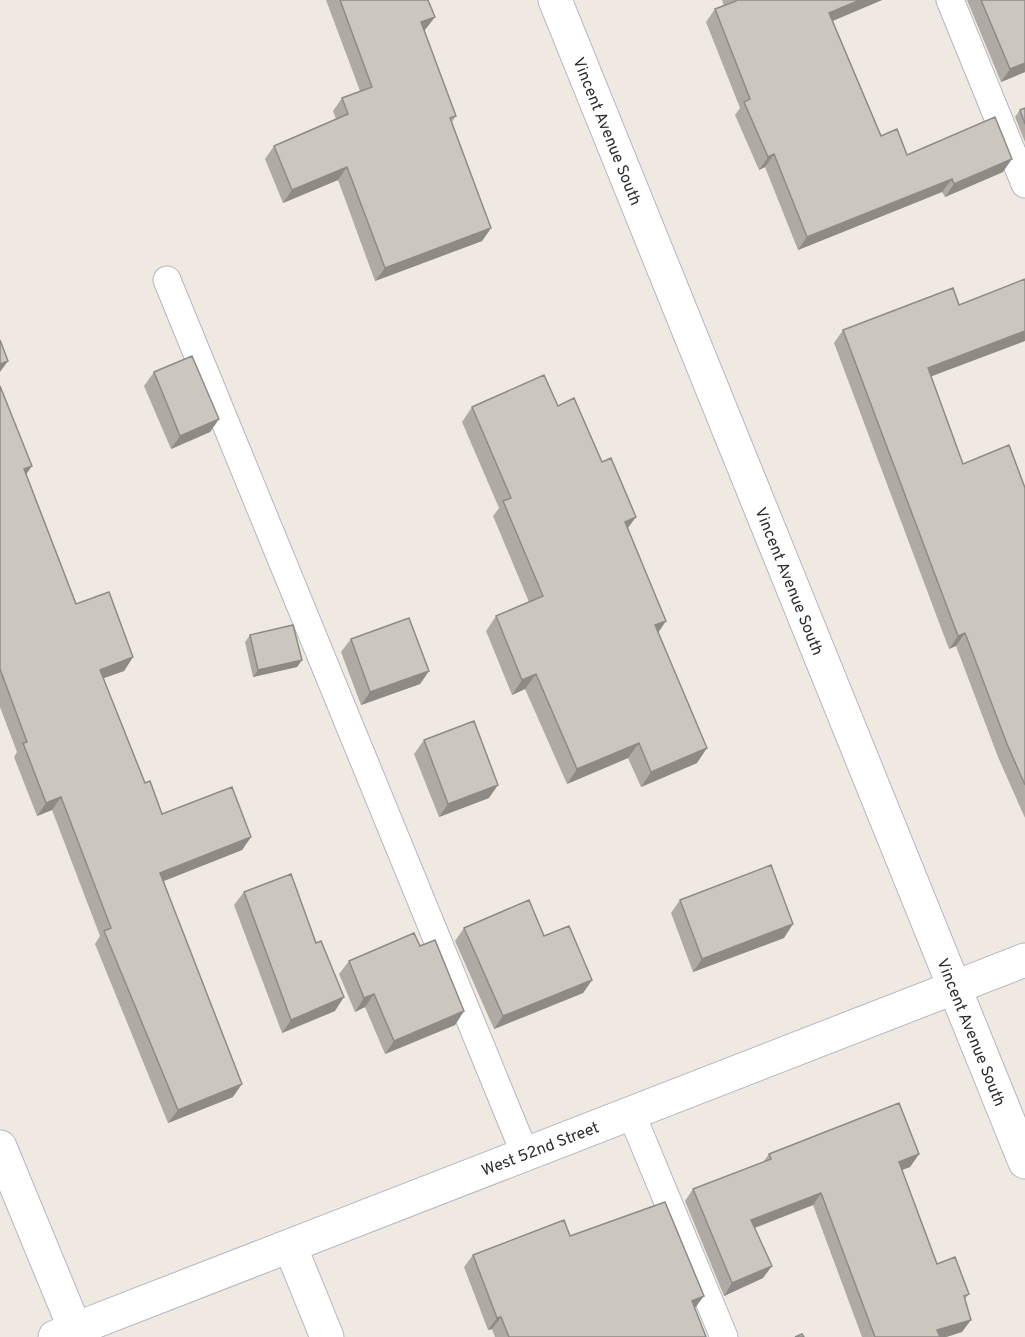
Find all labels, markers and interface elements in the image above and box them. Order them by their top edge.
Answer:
street label: Vincent Avenue South [567,55,645,209]
street label: Vincent Avenue South [749,505,827,659]
street label: Vincent Avenue South [931,956,1009,1110]
street label: West 52nd Street [479,1118,602,1181]

